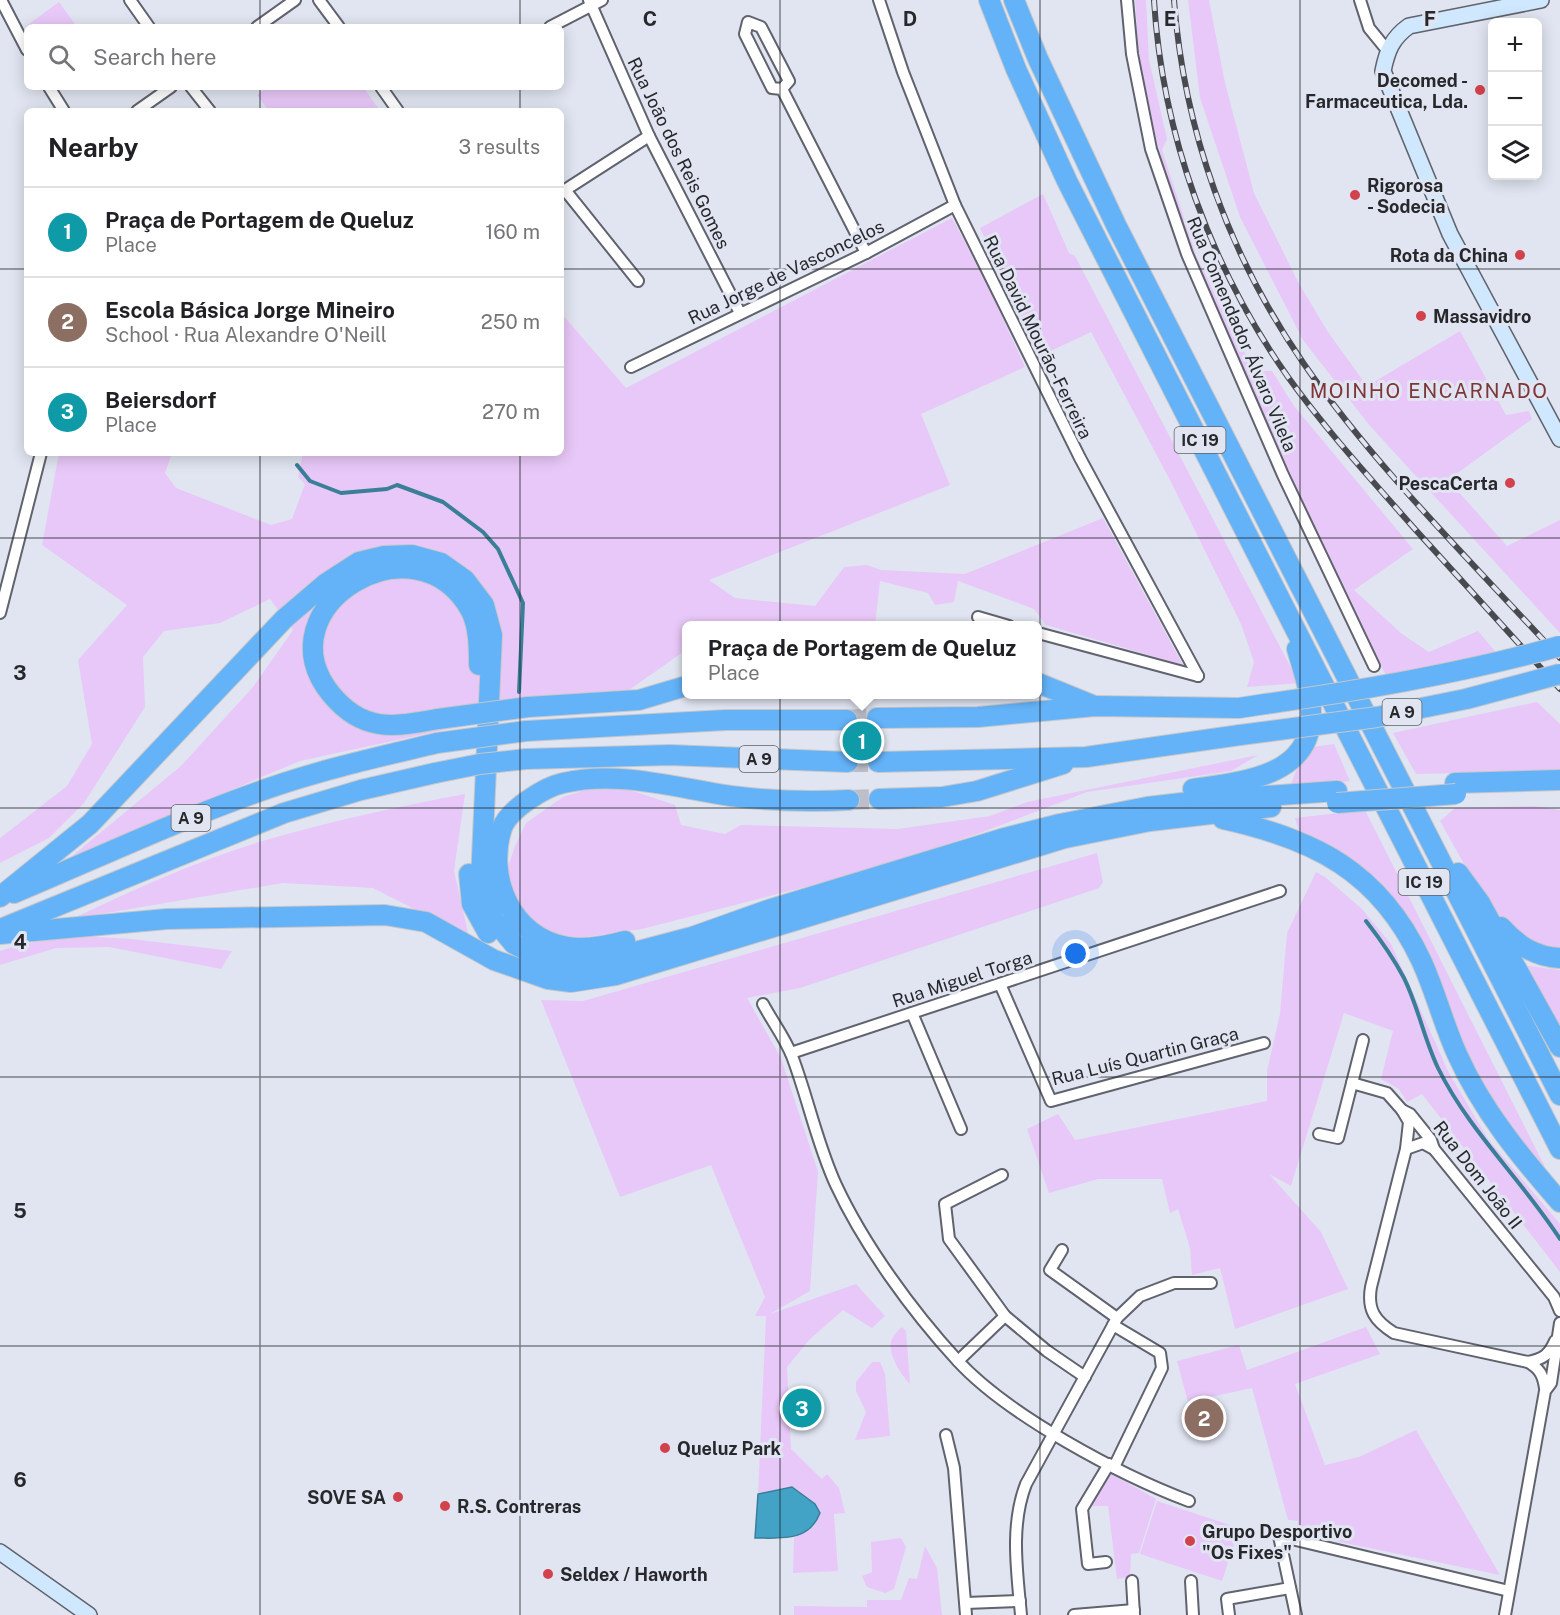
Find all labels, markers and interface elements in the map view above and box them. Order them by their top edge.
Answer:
text: C [643,7,657,31]
text: D [903,7,917,31]
text: E [1164,7,1176,31]
text: F [1424,7,1436,31]
map controls [1488,18,1542,180]
button: + [1488,18,1542,72]
search box [24,24,564,90]
icon: search [45,41,78,74]
text: Search here [93,44,217,70]
street label: Rua João dos Reis Gomes [623,54,735,252]
place label: Decomed - Farmaceutica, Lda. [1305,70,1468,112]
button: − [1488,72,1542,126]
marker: Decomed - Farmaceutica, Lda. [1473,83,1487,97]
button: layers [1488,126,1542,180]
text: Nearby [48,132,138,163]
text: 3 results [459,135,540,159]
place label: Rigorosa - Sodecia [1367,175,1446,217]
marker: Rigorosa - Sodecia [1348,188,1362,202]
text: Praça de Portagem de Queluz [105,207,414,233]
street label: Rua Comendador Álvaro Vilela [1183,213,1302,455]
street label: Rua Jorge de Vasconcelos [685,215,887,329]
text: 1 [63,220,72,244]
text: 160 m [485,220,540,244]
street label: Rua David Mourão-Ferreira [979,232,1097,442]
text: Place [105,233,157,257]
place label: Rota da China [1390,245,1508,266]
marker: Rota da China [1513,248,1527,262]
text: Escola Básica Jorge Mineiro [105,297,395,323]
place label: Massavidro [1433,306,1531,327]
marker: Massavidro [1414,309,1428,323]
text: 2 [61,310,74,334]
text: 250 m [481,310,540,334]
text: School · Rua Alexandre O'Neill [105,323,387,347]
district label: MOINHO ENCARNADO [1310,379,1548,403]
text: Beiersdorf [105,387,216,413]
text: 3 [61,400,74,424]
text: 270 m [482,400,540,424]
text: Place [105,413,157,437]
road number: IC 19 [1174,427,1226,453]
place label: PescaCerta [1398,473,1498,494]
marker: PescaCerta [1503,476,1517,490]
popup [682,621,1042,699]
text: Praça de Portagem de Queluz [708,635,1016,661]
text: 3 [13,661,27,685]
text: Place [708,661,760,685]
road number: A 9 [1382,699,1422,725]
pin: 1 [842,718,882,764]
road number: A 9 [740,746,778,772]
road number: A 9 [172,805,210,831]
road number: IC 19 [1398,869,1450,895]
text: 4 [13,930,27,954]
your location [1061,939,1090,968]
street label: Rua Miguel Torga [889,946,1035,1012]
street label: Rua Luís Quartin Graça [1049,1023,1241,1089]
street label: Rua Dom João II [1429,1117,1527,1233]
text: 5 [13,1199,27,1223]
pin: 3 [782,1386,822,1430]
pin: 2 [1184,1396,1224,1440]
place label: Queluz Park [677,1438,782,1459]
marker: Queluz Park [658,1441,672,1455]
text: 6 [13,1468,27,1492]
place label: SOVE SA [307,1487,386,1508]
marker: SOVE SA [391,1490,405,1504]
place label: R.S. Contreras [457,1496,581,1517]
marker: R.S. Contreras [438,1499,452,1513]
place label: Grupo Desportivo "Os Fixes" [1202,1521,1352,1563]
marker: Grupo Desportivo "Os Fixes" [1183,1534,1197,1548]
place label: Seldex / Haworth [560,1564,708,1585]
marker: Seldex / Haworth [541,1567,555,1581]

